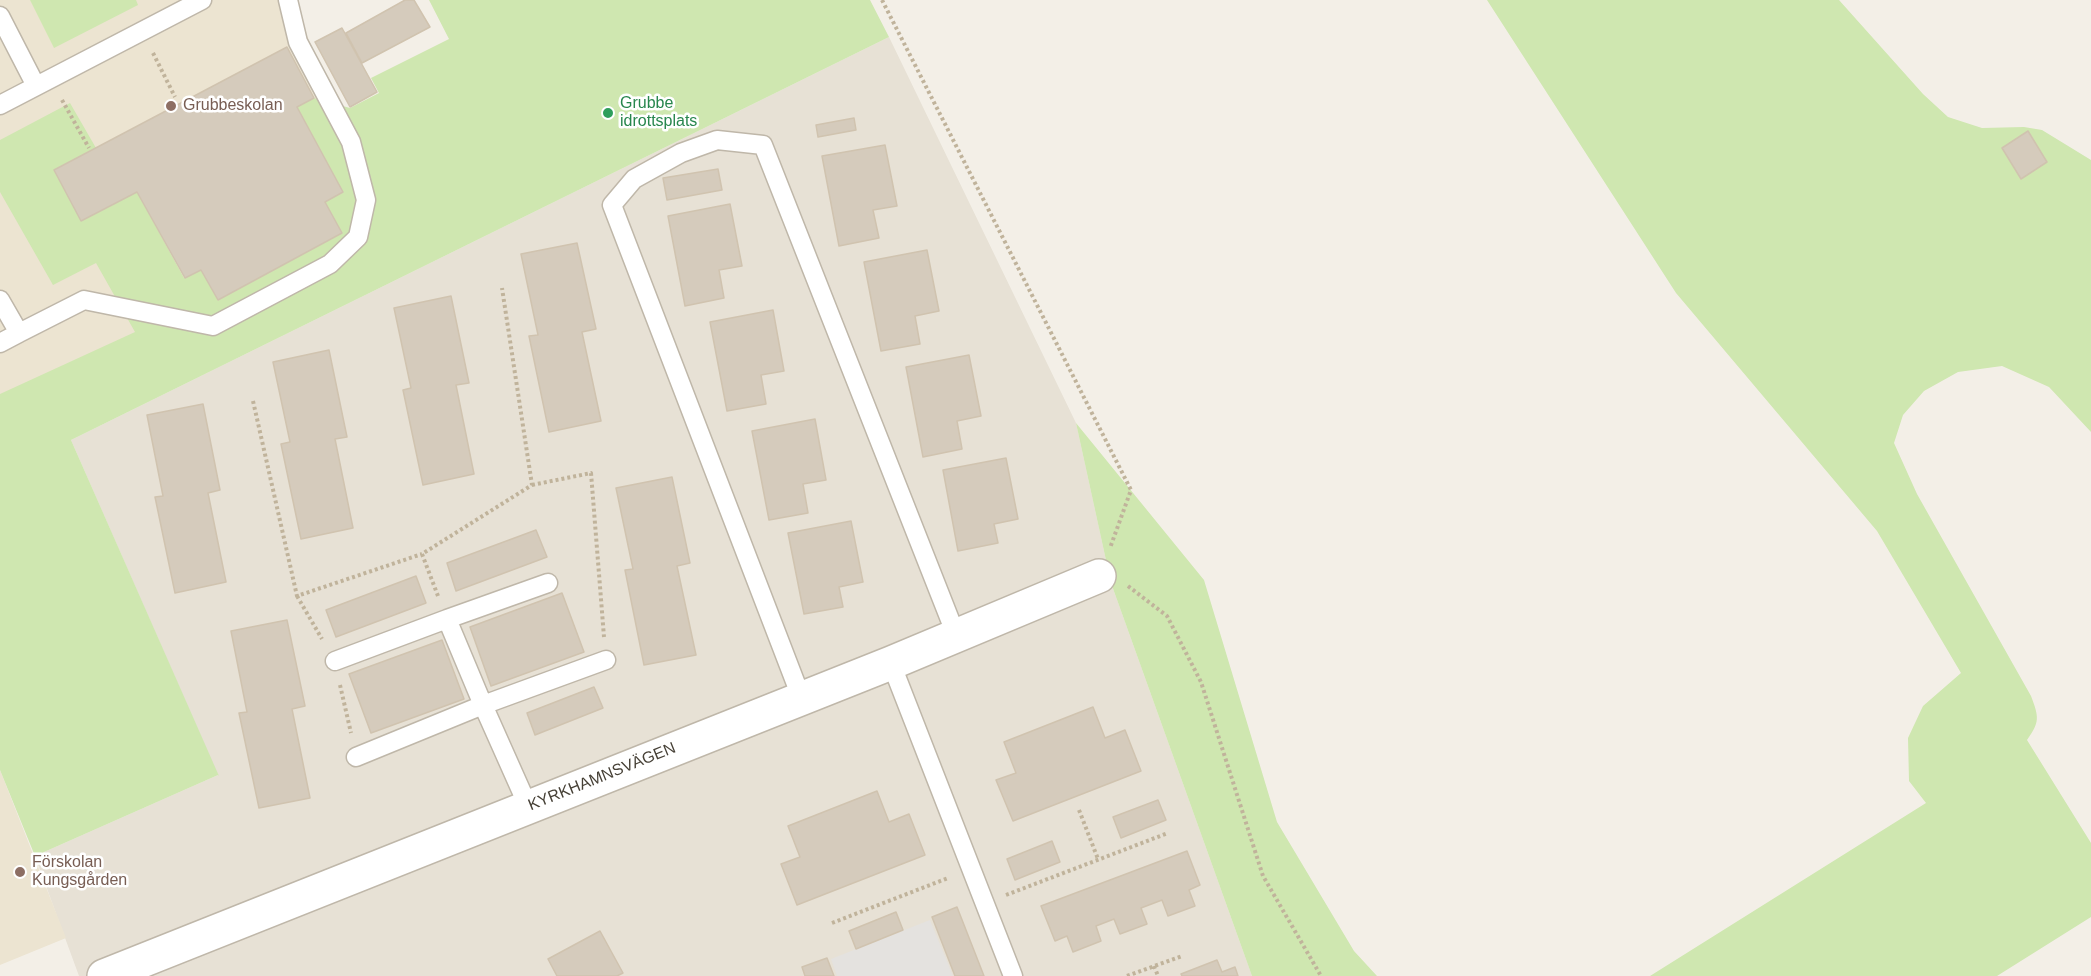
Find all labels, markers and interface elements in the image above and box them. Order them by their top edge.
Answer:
place label: Grubbe idrottsplats [620,94,697,132]
place label: Grubbeskolan [183,96,283,116]
marker: Grubbeskolan [164,99,178,113]
marker: Grubbe idrottsplats [601,106,615,120]
street label: KYRKHAMNSVÄGEN [525,739,679,815]
place label: Förskolan Kungsgården [32,853,127,891]
marker: Förskolan Kungsgården [13,865,27,879]

